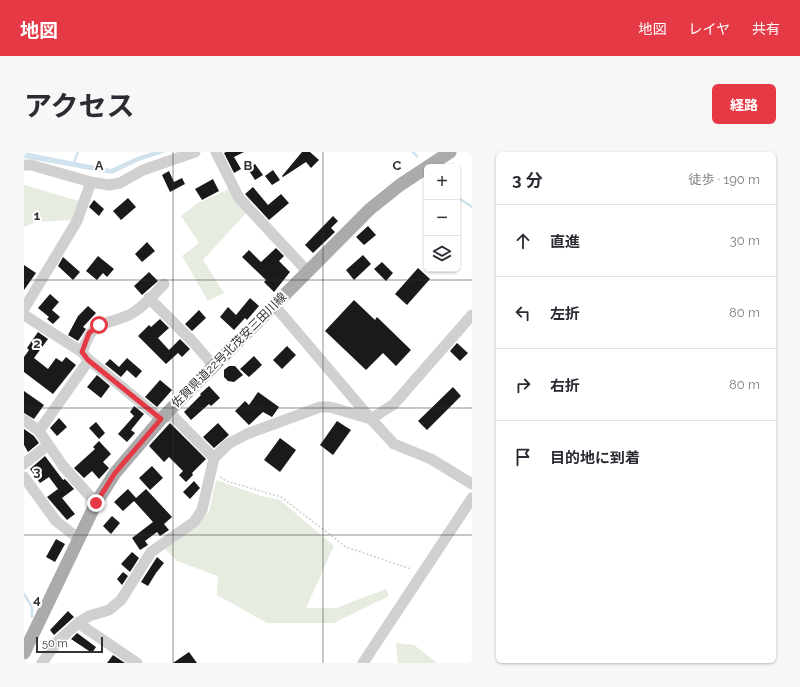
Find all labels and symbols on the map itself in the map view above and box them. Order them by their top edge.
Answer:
text: A [95,158,104,173]
text: B [244,158,253,173]
text: C [393,158,402,173]
text: 1 [34,208,41,223]
street label: 佐賀県道22号北茂安三田川線 [169,290,289,410]
route start [90,316,108,334]
text: 2 [33,336,41,351]
text: 3 [33,464,41,479]
route end [87,494,105,512]
text: 4 [33,592,41,607]
scale bar [36,635,103,654]

